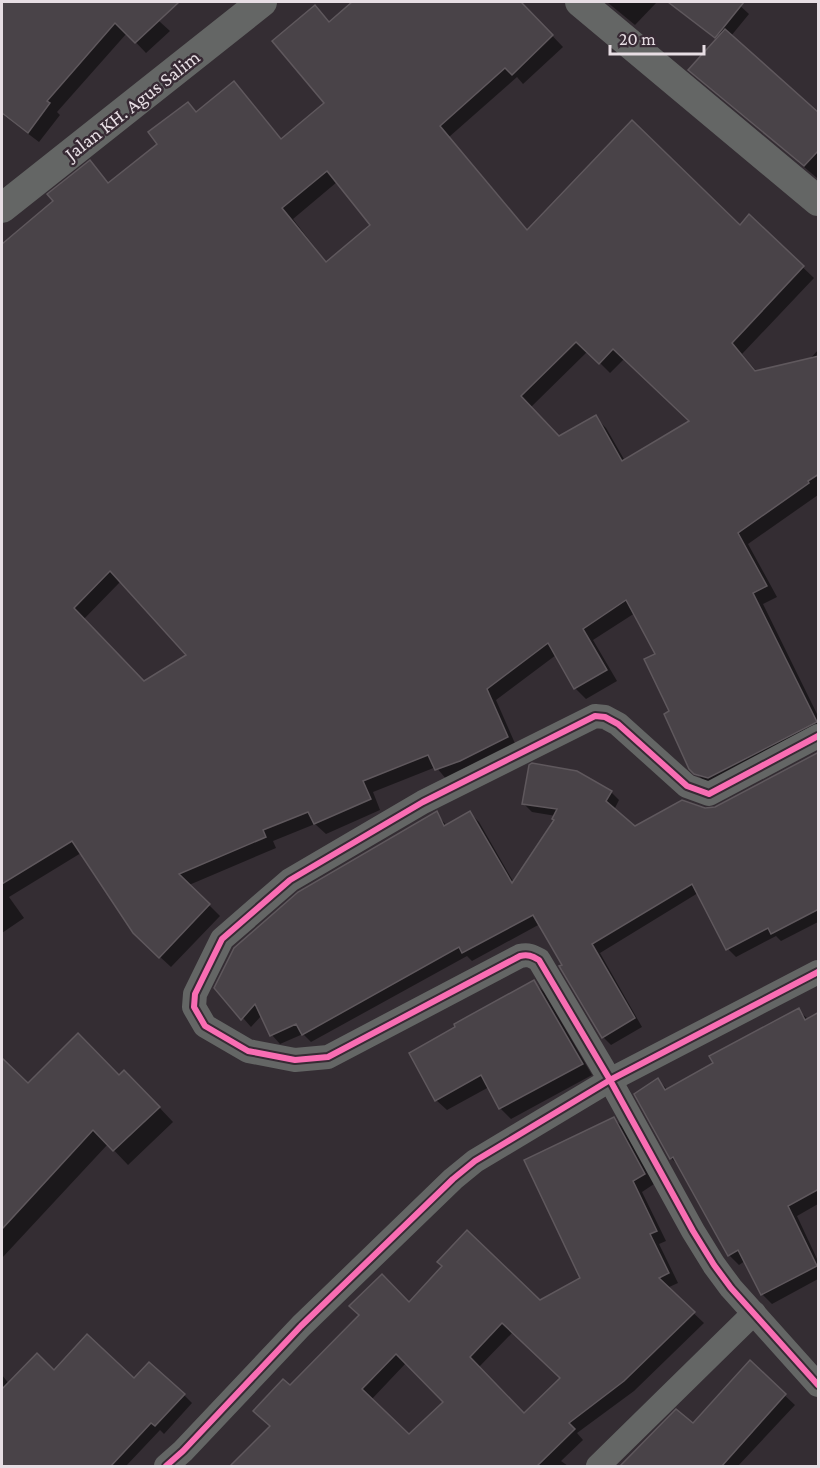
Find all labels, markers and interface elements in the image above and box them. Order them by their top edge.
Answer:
scale bar [610,18,704,56]
text: 20 m [619,29,656,49]
street label: Jalan KH. Agus Salim [58,45,205,167]

